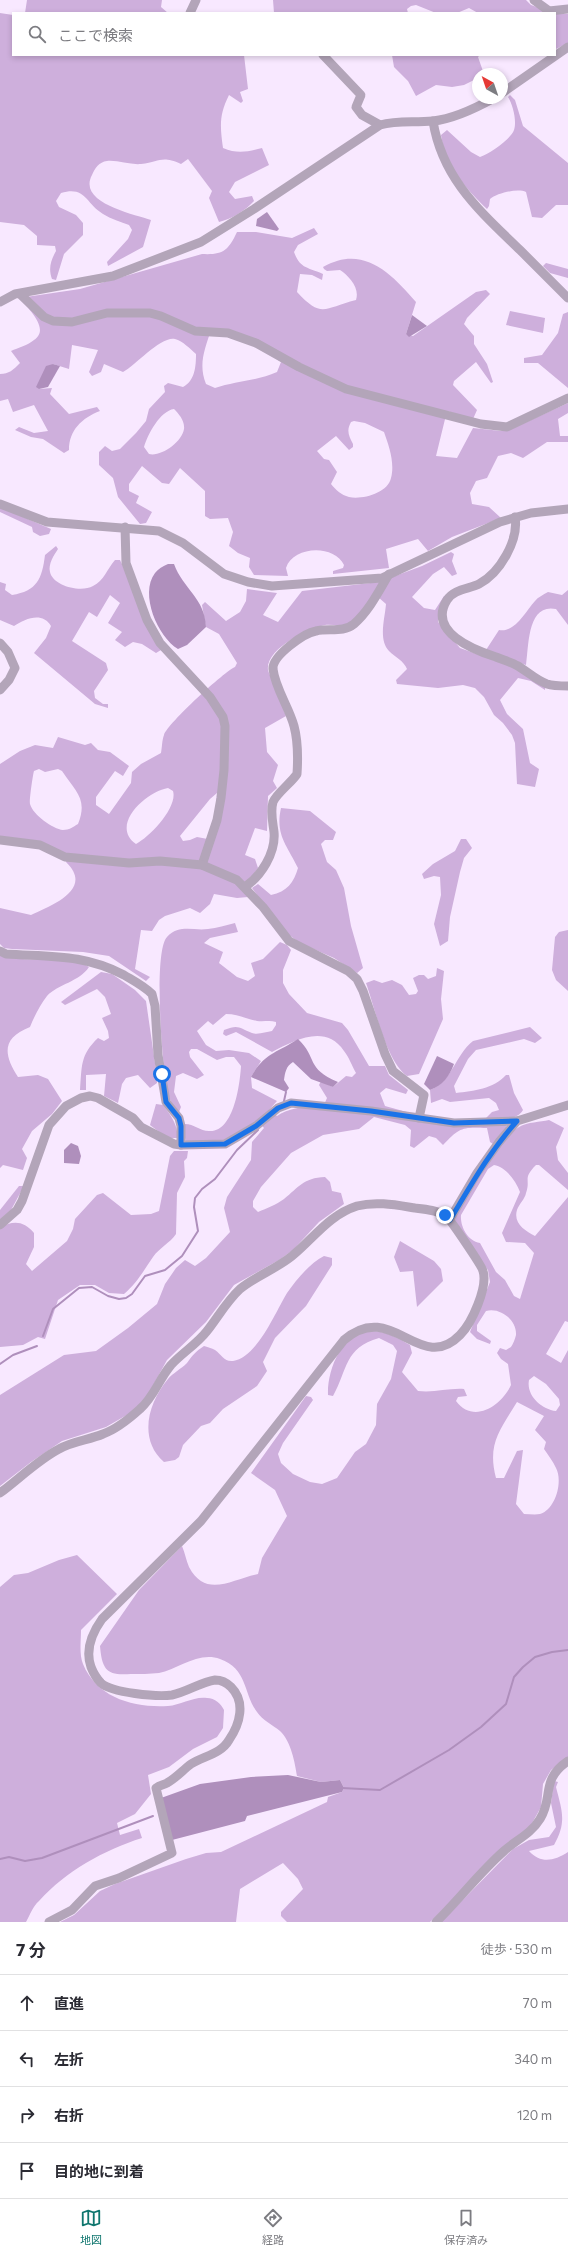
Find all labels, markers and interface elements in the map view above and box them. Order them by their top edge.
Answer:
search box [12,12,556,56]
icon: search [26,23,48,45]
text: ここで検索 [58,26,133,44]
north arrow [472,68,508,104]
route start [153,1065,171,1083]
route end [436,1206,454,1224]
text: 7 分 [16,1939,46,1960]
text: 徒歩 · 530 m [481,1941,552,1957]
icon: ahead [16,1992,38,2014]
text: 直進 [54,1994,84,2012]
text: 70 m [523,1995,552,2011]
icon: left [16,2048,38,2070]
text: 左折 [54,2050,84,2068]
text: 340 m [514,2051,552,2067]
icon: right [16,2104,38,2126]
text: 右折 [54,2106,84,2124]
text: 120 m [517,2107,552,2123]
icon: arrive [16,2160,38,2182]
text: 目的地に到着 [54,2162,144,2180]
tab: 地図 [80,2207,102,2247]
tab: 経路 [262,2207,284,2247]
tab: 保存済み [444,2207,488,2247]

